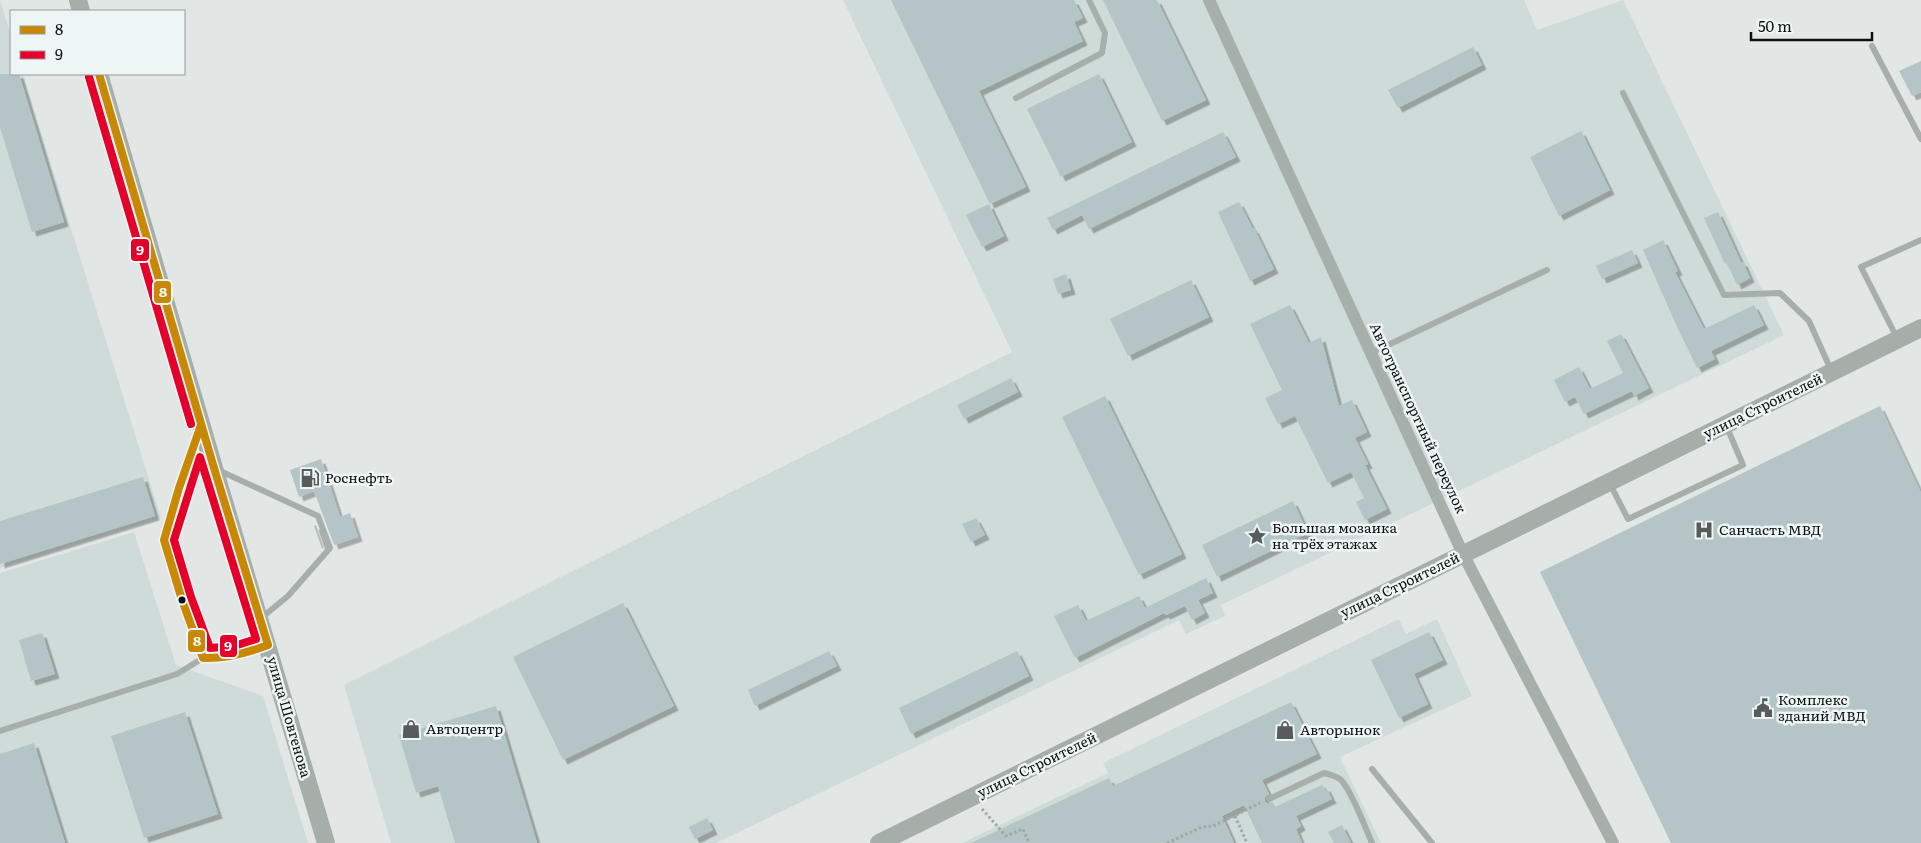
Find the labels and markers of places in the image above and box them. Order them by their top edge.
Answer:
fuel station icon: Роснефть [299,467,321,489]
place label: Роснефть [325,467,393,487]
place label: Большая мозаика на трёх этажах [1272,517,1397,553]
hospital icon: Санчасть МВД [1693,519,1715,541]
place label: Санчасть МВД [1719,519,1821,539]
place icon: Большая мозаика на трёх этажах [1246,525,1268,547]
unlabelled marker [177,595,187,605]
place label: Комплекс зданий МВД [1778,689,1866,725]
public building icon: Комплекс зданий МВД [1752,697,1774,719]
shop icon: Автоцентр [400,718,422,740]
place label: Автоцентр [426,718,503,738]
shop icon: Авторынок [1274,719,1296,741]
place label: Авторынок [1300,719,1381,739]

